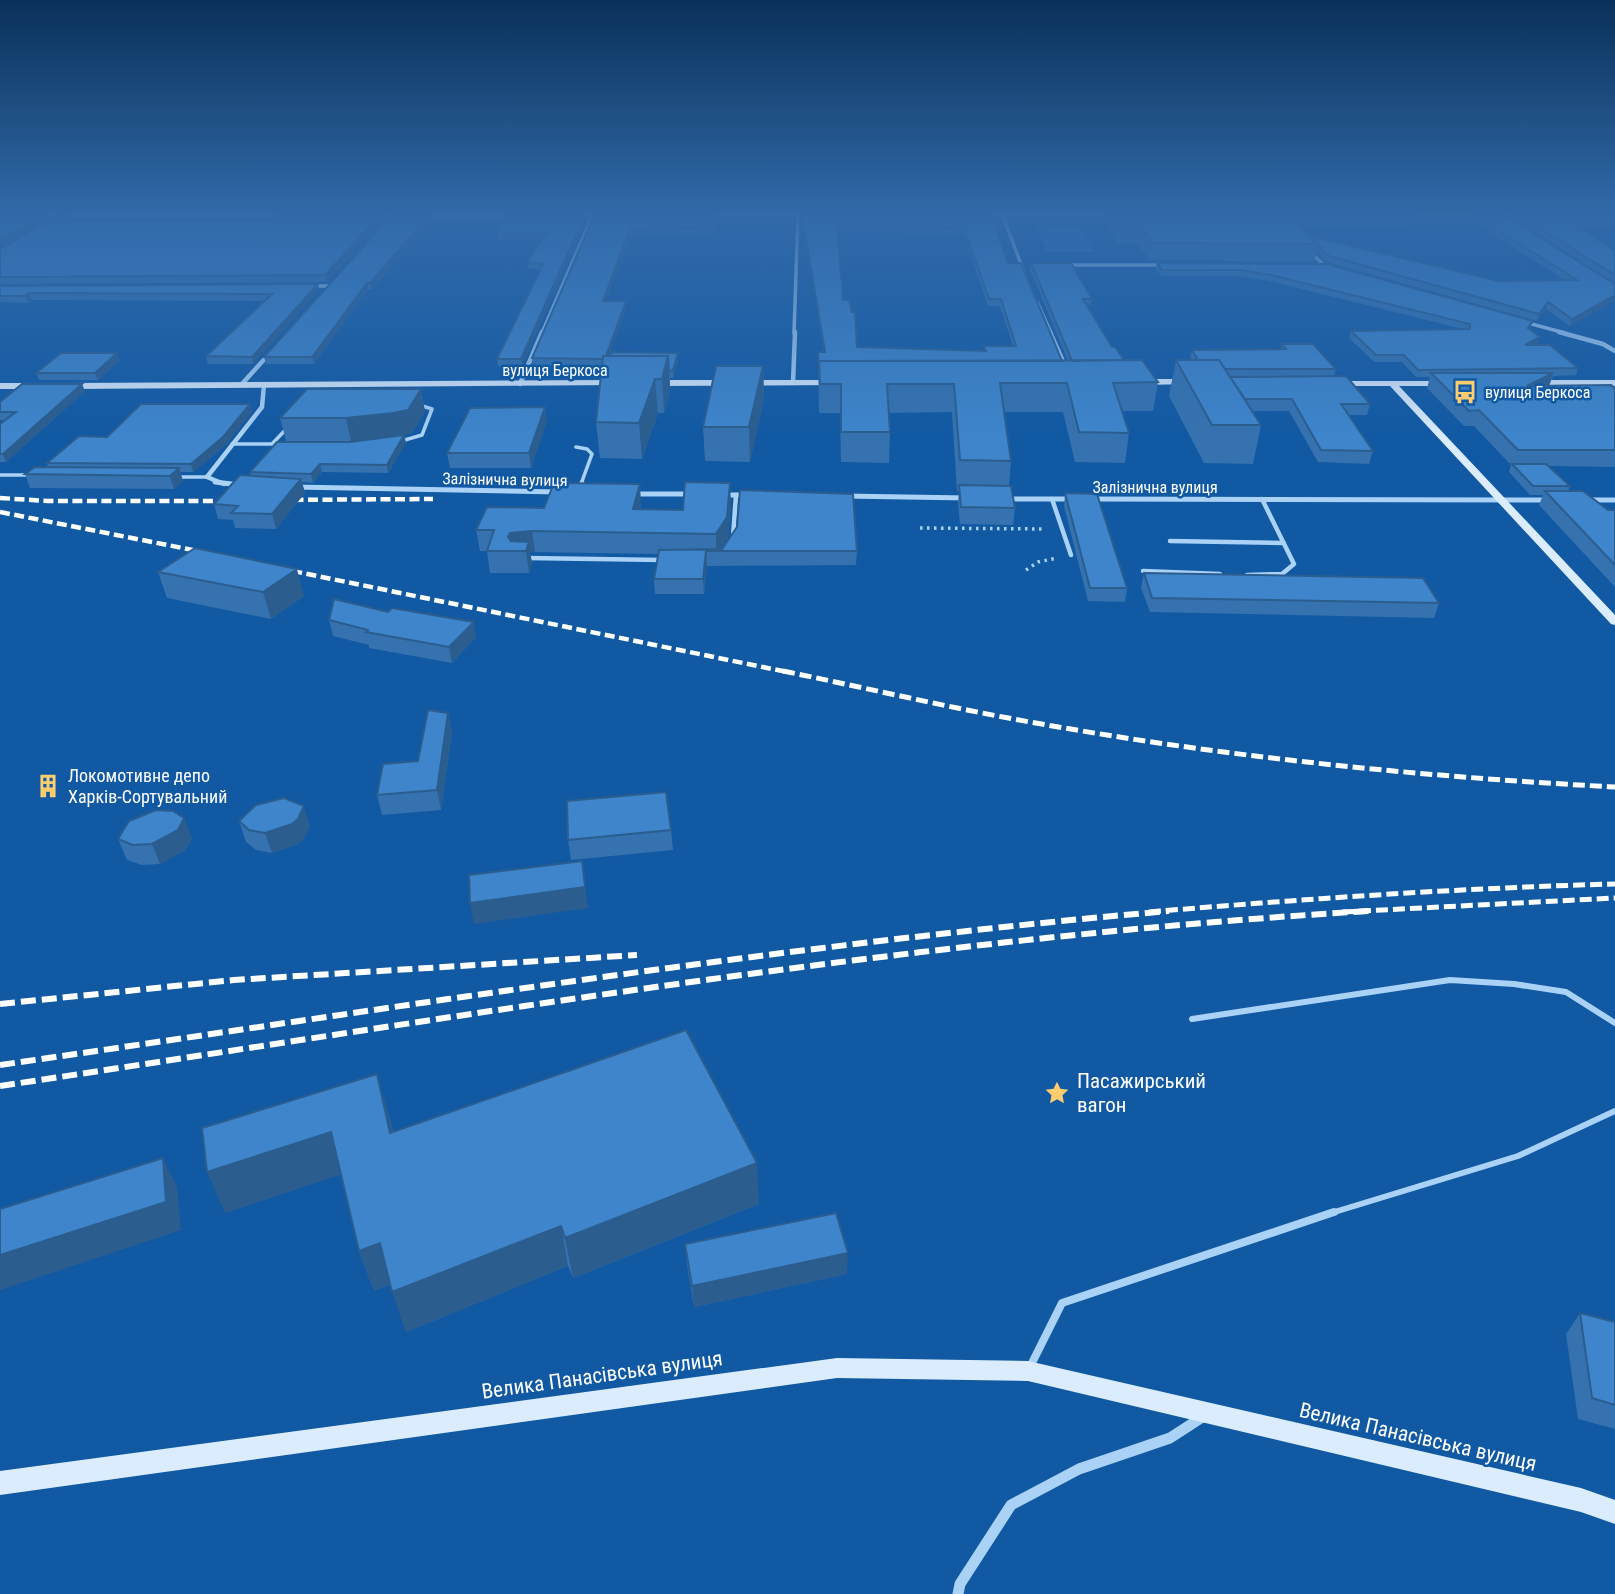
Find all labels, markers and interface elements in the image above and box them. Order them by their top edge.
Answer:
street label: вулиця Беркоса [502,361,608,380]
bus stop icon: вулиця Беркоса [1451,378,1479,406]
place label: вулиця Беркоса [1485,383,1590,402]
street label: Залізнична вулиця [442,469,568,490]
street label: Залізнична вулиця [1092,478,1218,497]
place label: Локомотивне депо Харків-Сортувальний [68,765,227,807]
building icon: Локомотивне депо Харків-Сортувальний [34,772,62,800]
place label: Пасажирський вагон [1077,1069,1206,1117]
place icon: Пасажирський вагон [1043,1079,1071,1107]
street label: Велика Панасівська вулиця [480,1346,724,1404]
street label: Велика Панасівська вулиця [1297,1398,1539,1476]

